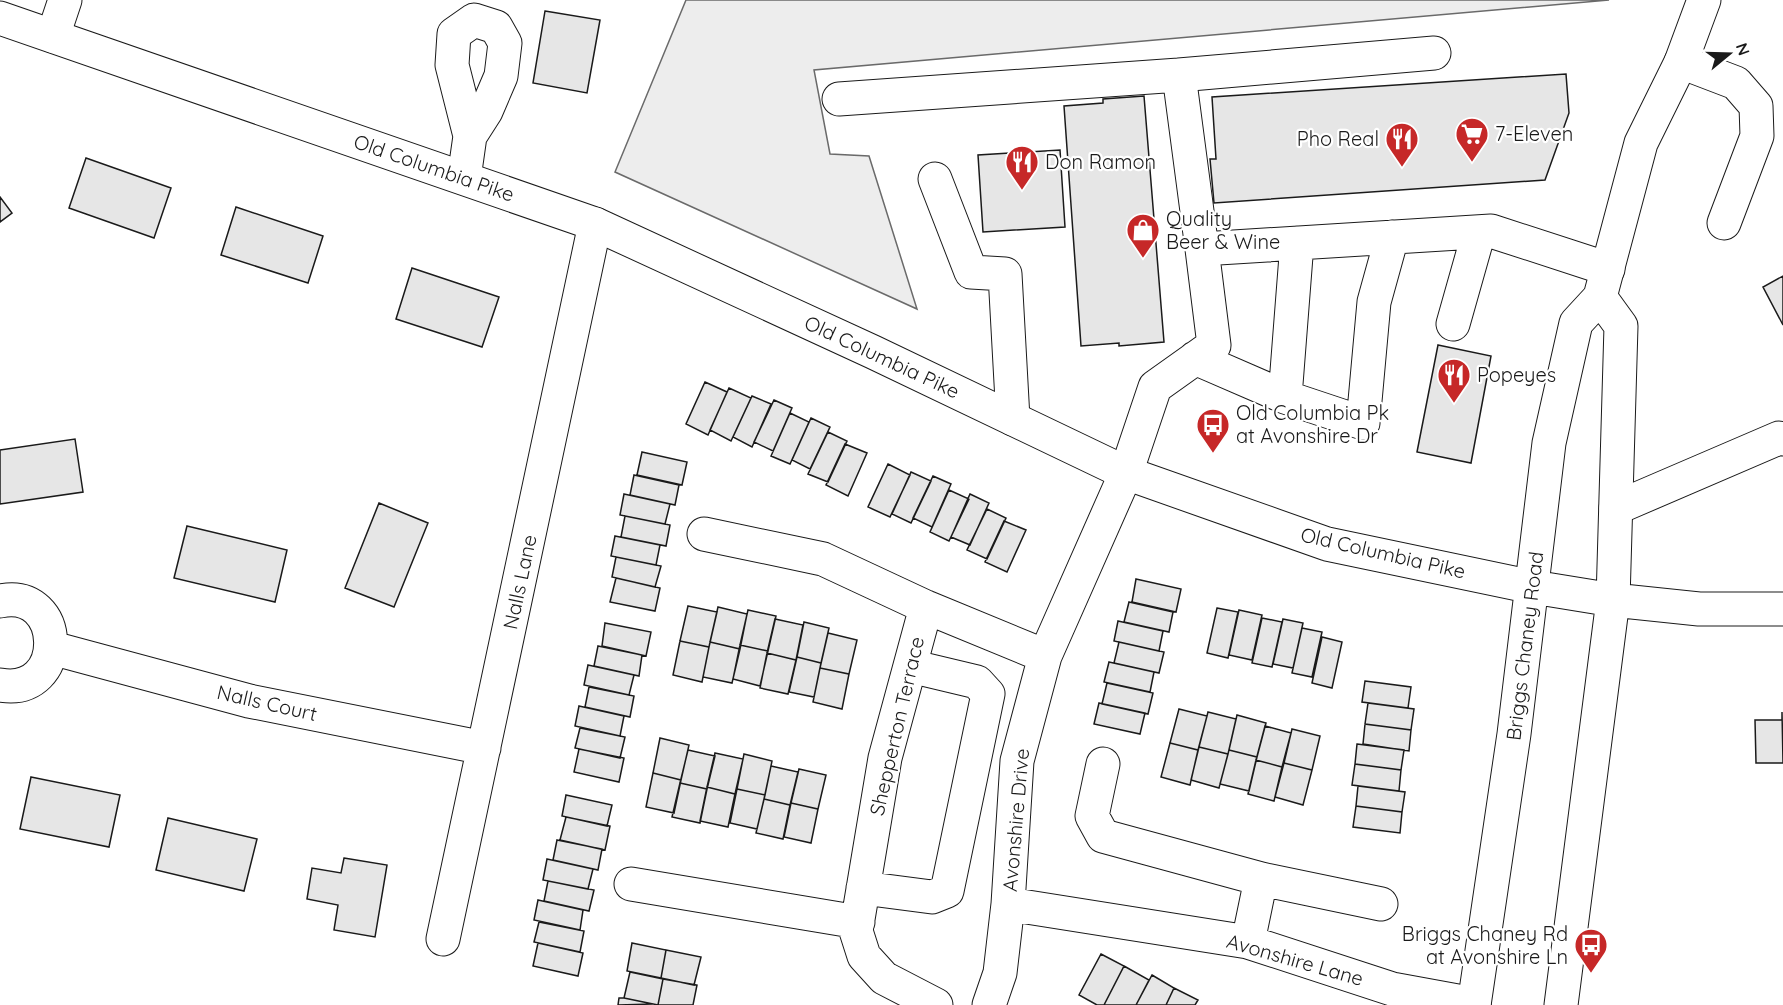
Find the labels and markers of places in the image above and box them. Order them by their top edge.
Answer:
supermarket icon: 7-Eleven [1454,116,1490,163]
restaurant icon: Pho Real [1384,121,1420,168]
place label: 7-Eleven [1495,121,1573,146]
place label: Pho Real [1297,126,1379,151]
restaurant icon: Don Ramon [1004,144,1040,191]
place label: Don Ramon [1045,149,1156,174]
place label: Quality Beer & Wine [1166,206,1280,254]
shop icon: Quality Beer & Wine [1125,212,1161,259]
restaurant icon: Popeyes [1436,357,1472,404]
place label: Popeyes [1477,362,1556,387]
place label: Old Columbia Pk at Avonshire Dr [1236,400,1389,448]
bus stop icon: Old Columbia Pk at Avonshire Dr [1195,407,1231,454]
place label: Briggs Chaney Rd at Avonshire Ln [1402,921,1568,969]
bus stop icon: Briggs Chaney Rd at Avonshire Ln [1573,927,1609,974]

